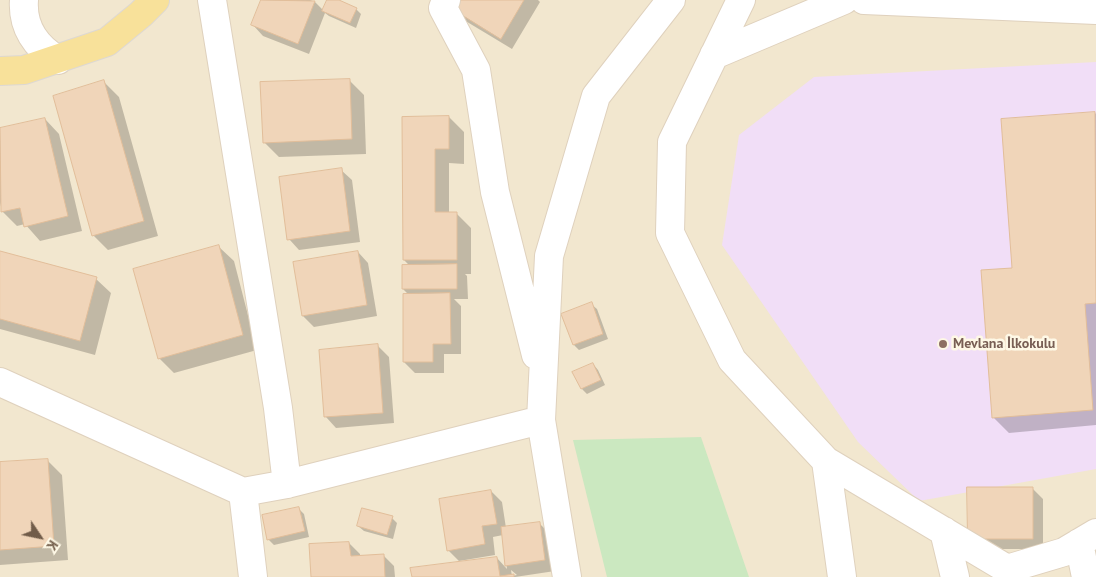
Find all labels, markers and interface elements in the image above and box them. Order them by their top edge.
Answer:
place label: Mevlana İlkokulu [953,336,1055,352]
marker: Mevlana İlkokulu [937,338,949,350]
north arrow [15,512,65,562]
text: K [43,537,62,554]

